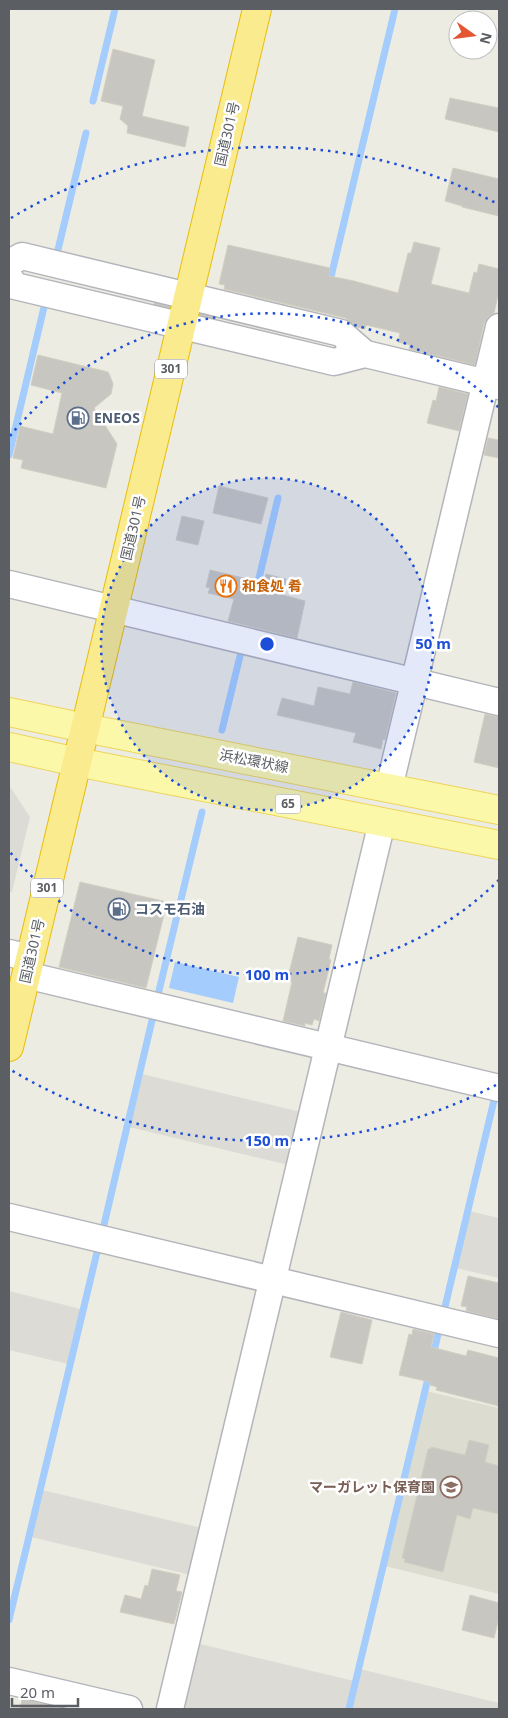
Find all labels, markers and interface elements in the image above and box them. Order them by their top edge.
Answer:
north arrow [448,10,498,60]
text: N [476,30,497,46]
street label: 国道301号 [210,100,243,168]
road number: 301 [155,359,187,378]
fuel station icon: ENEOS [66,406,90,430]
place label: ENEOS [94,408,140,427]
street label: 国道301号 [116,494,149,562]
restaurant icon: 和食処 肴 [214,574,238,598]
place label: 和食処 肴 [242,576,302,595]
text: 50 m [415,633,451,653]
centre of rings [258,635,276,653]
street label: 浜松環状線 [218,745,290,777]
road number: 65 [276,794,300,814]
road number: 301 [31,878,63,898]
fuel station icon: コスモ石油 [107,897,131,921]
place label: コスモ石油 [135,899,205,918]
street label: 国道301号 [15,917,48,985]
text: 100 m [245,964,289,984]
text: 150 m [245,1130,289,1150]
school or university icon: マーガレット保育園 [439,1475,463,1499]
place label: マーガレット保育園 [309,1477,435,1496]
scale bar [12,1676,79,1708]
text: 20 m [20,1682,55,1702]

